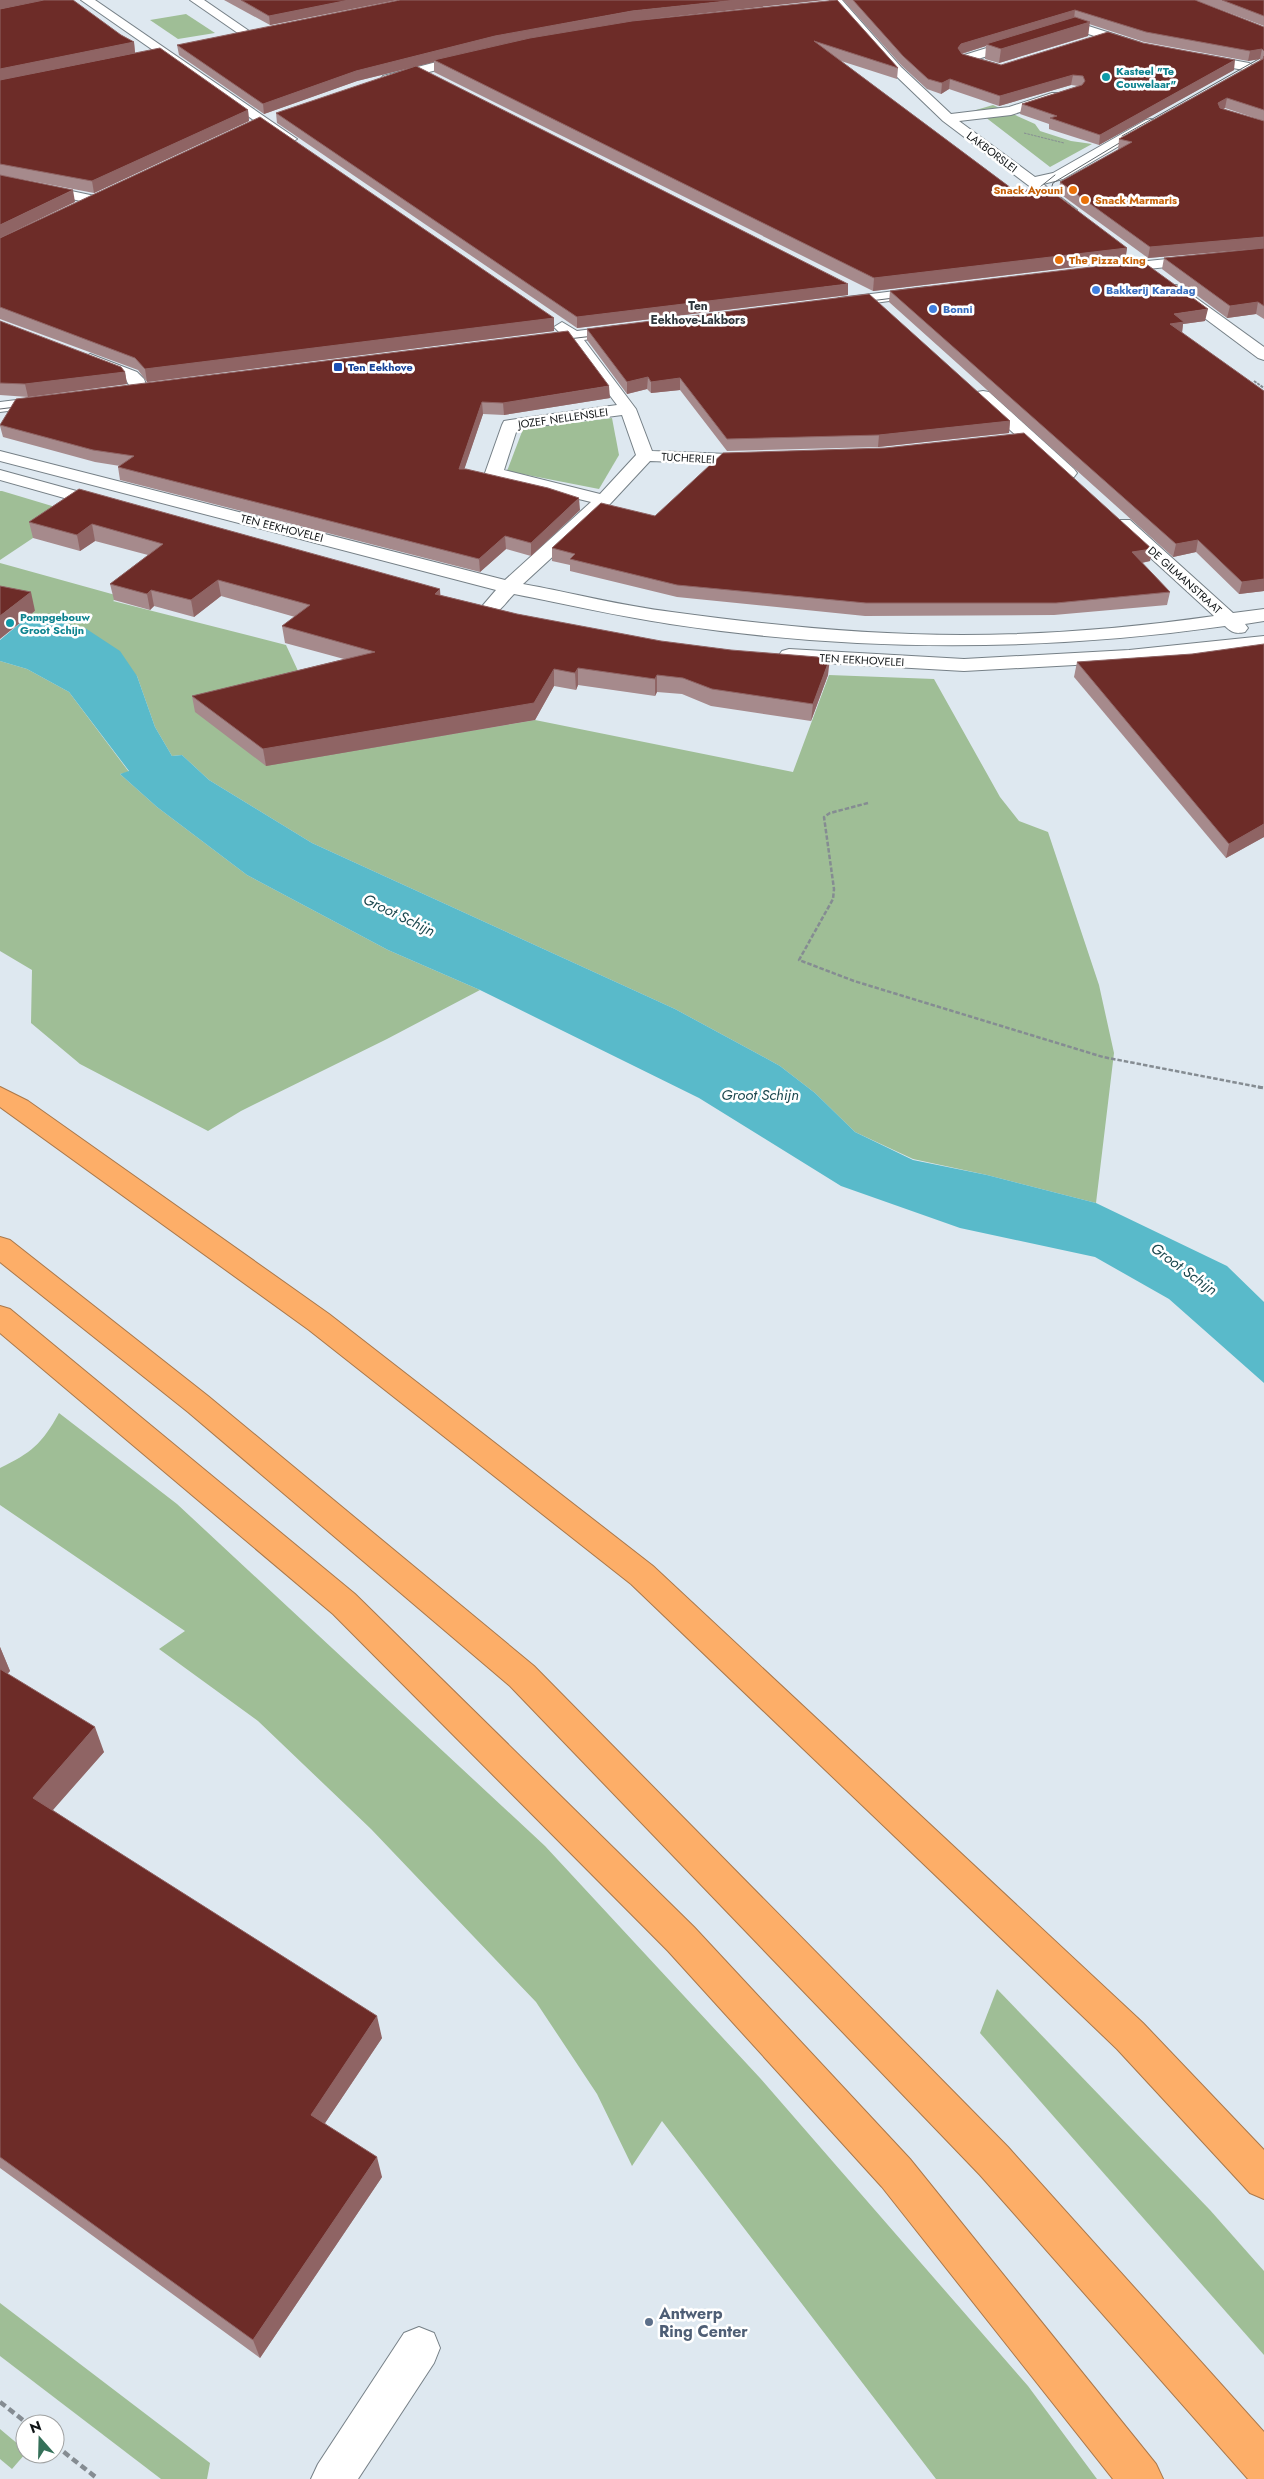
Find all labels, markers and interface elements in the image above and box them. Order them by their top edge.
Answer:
place label: Kasteel "Te Couwelaar" [1116,63,1176,92]
marker: Kasteel "Te Couwelaar" [1100,71,1112,83]
street label: LAKBORSLEI [963,128,1021,176]
place label: Snack Ayouni [994,182,1063,198]
marker: Snack Ayouni [1067,184,1079,196]
place label: Snack Marmaris [1095,192,1177,208]
marker: Snack Marmaris [1079,194,1091,206]
place label: The Pizza King [1069,252,1146,268]
marker: The Pizza King [1053,254,1065,266]
place label: Bakkerij Karadag [1106,282,1196,298]
marker: Bakkerij Karadag [1090,284,1102,296]
district label: Ten Eekhove-Lakbors [650,297,746,329]
place label: Bonni [943,301,972,317]
marker: Bonni [927,303,939,315]
place label: Ten Eekhove [348,359,413,375]
marker: Ten Eekhove [332,361,344,373]
street label: JOZEF NELLENSLEI [515,404,609,433]
street label: TUCHERLEI [661,449,715,467]
street label: TEN EEKHOVELEI [239,510,325,546]
street label: DE GILMANSTRAAT [1145,543,1225,617]
place label: Pompgebouw Groot Schijn [20,609,90,638]
marker: Pompgebouw Groot Schijn [4,617,16,629]
street label: TEN EEKHOVELEI [819,650,905,670]
water label: Groot Schijn [359,888,439,942]
water label: Groot Schijn [721,1084,799,1106]
water label: Groot Schijn [1146,1237,1222,1301]
place label: Antwerp Ring Center [658,2302,748,2343]
marker: Antwerp Ring Center [643,2316,655,2328]
north arrow [15,2414,65,2464]
text: N [27,2415,44,2438]

